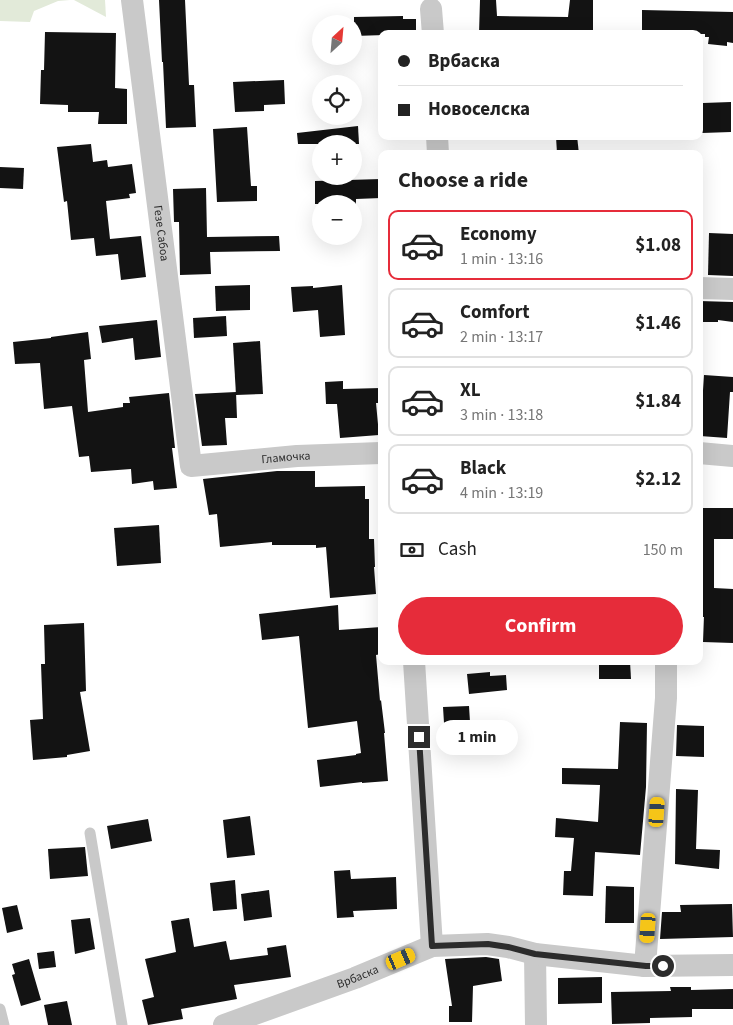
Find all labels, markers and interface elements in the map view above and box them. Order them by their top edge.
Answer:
north arrow [312,15,362,65]
map controls [312,15,362,245]
text: Врбаска [428,48,500,75]
button: locate [312,75,362,125]
text: Новоселска [428,96,530,123]
button: + [312,135,362,185]
text: Choose a ride [398,164,528,196]
button: − [312,195,362,245]
street label: Гезе Сабоа [149,204,173,262]
text: Economy [460,221,537,248]
icon: car [400,223,445,268]
text: $1.08 [635,232,681,259]
text: 1 min · 13:16 [460,248,543,270]
text: Comfort [460,299,530,326]
icon: car [400,301,445,346]
text: $1.46 [635,310,681,337]
text: 2 min · 13:17 [460,326,543,348]
text: XL [460,377,481,404]
icon: car [400,379,445,424]
text: $1.84 [635,388,681,415]
text: 3 min · 13:18 [460,404,543,426]
street label: Гламочка [261,448,311,468]
text: Black [460,455,506,482]
icon: car [400,457,445,502]
text: $2.12 [635,466,681,493]
text: 4 min · 13:19 [460,482,543,504]
icon: cash [398,536,426,564]
text: Cash [438,536,477,563]
text: 150 m [643,539,683,561]
button: Confirm [398,597,683,655]
callout: 1 min [436,720,519,754]
route end [408,726,430,748]
text: 1 min [458,726,496,748]
car [648,797,665,827]
car [639,913,656,943]
car [384,946,417,972]
route start [652,955,674,977]
street label: Врбаска [334,961,381,993]

